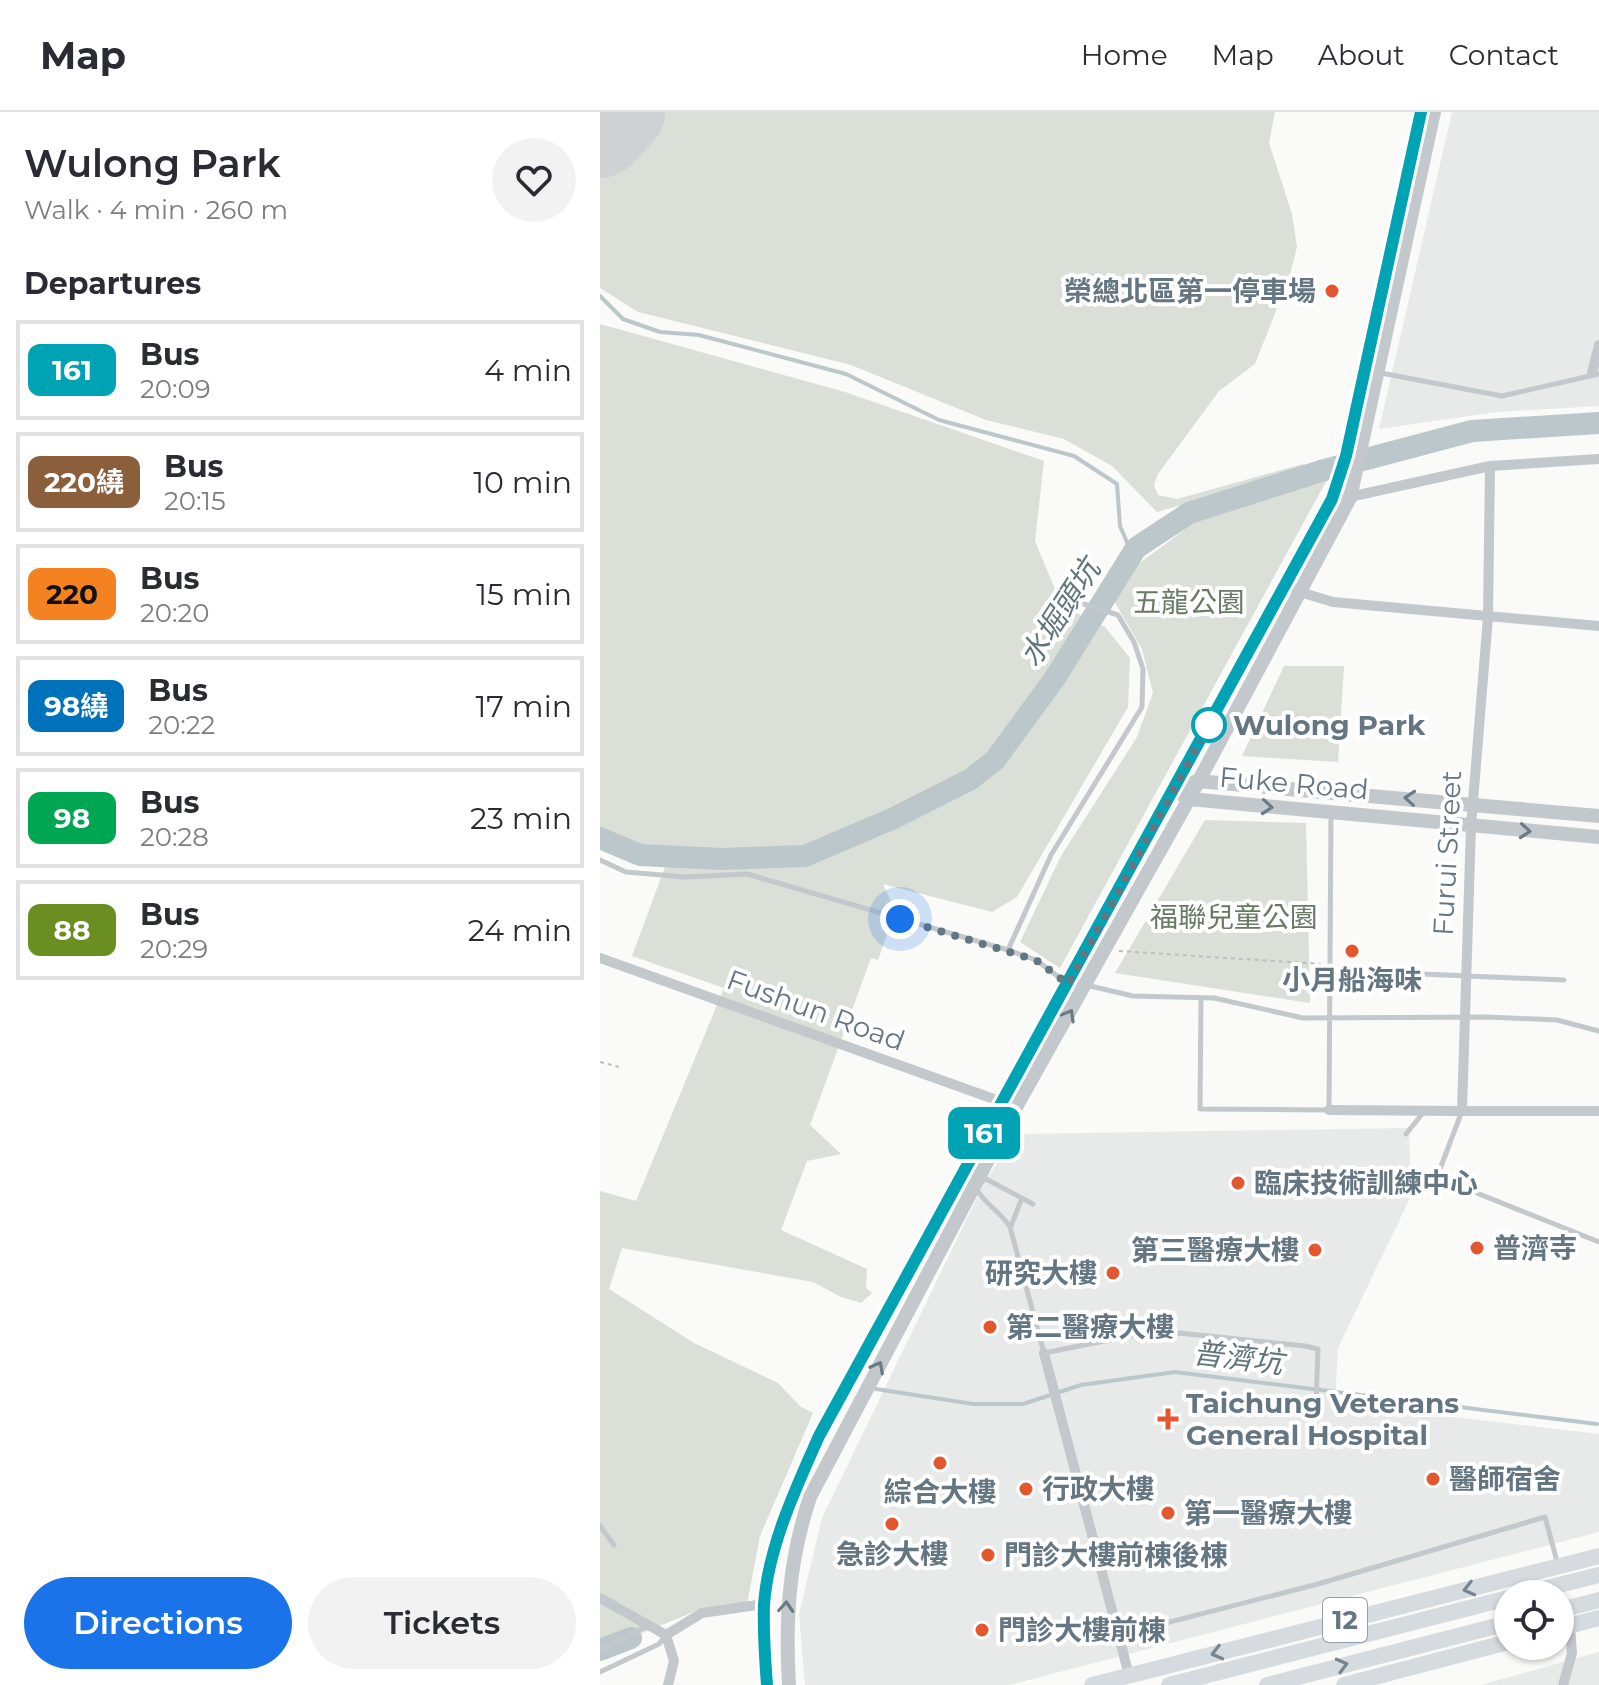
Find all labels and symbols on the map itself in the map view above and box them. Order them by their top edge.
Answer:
place label: 榮總北區第一停車場 [1064,274,1316,308]
marker: 榮總北區第一停車場 [1323,282,1341,300]
water label: 水堀頭坑 [1011,549,1110,673]
park label: 五龍公園 [1133,585,1245,619]
marker: Wulong Park [1192,708,1226,742]
place label: Wulong Park [1233,708,1426,742]
street label: Fuke Road [1218,760,1370,806]
street label: Furui Street [1426,769,1468,937]
one-way arrow [1403,790,1416,807]
one-way arrow [1260,798,1273,815]
one-way arrow [1519,822,1532,839]
your location [880,899,920,939]
park label: 福聯兒童公園 [1150,900,1318,934]
marker: 小月船海味 [1343,942,1361,960]
street label: Fushun Road [722,962,910,1058]
place label: 小月船海味 [1282,963,1422,997]
one-way arrow [1059,1009,1075,1024]
line badge: 161 [938,1107,1030,1159]
place label: 臨床技術訓練中心 [1254,1166,1478,1200]
marker: 臨床技術訓練中心 [1229,1174,1247,1192]
place label: 普濟寺 [1493,1231,1577,1265]
place label: 第三醫療大樓 [1131,1233,1299,1267]
marker: 普濟寺 [1468,1239,1486,1257]
marker: 第三醫療大樓 [1306,1241,1324,1259]
place label: 研究大樓 [985,1256,1097,1290]
marker: 研究大樓 [1104,1264,1122,1282]
place label: 第二醫療大樓 [1006,1310,1174,1344]
marker: 第二醫療大樓 [981,1318,999,1336]
water label: 普濟坑 [1191,1334,1289,1382]
one-way arrow [868,1360,883,1375]
place label: Taichung Veterans General Hospital [1186,1386,1459,1452]
marker: Taichung Veterans General Hospital [1157,1408,1179,1430]
marker: 綜合大樓 [931,1454,949,1472]
place label: 醫師宿舍 [1449,1462,1561,1496]
marker: 醫師宿舍 [1424,1470,1442,1488]
place label: 行政大樓 [1042,1472,1154,1506]
place label: 綜合大樓 [884,1475,996,1509]
marker: 行政大樓 [1017,1480,1035,1498]
place label: 第一醫療大樓 [1184,1496,1352,1530]
marker: 第一醫療大樓 [1159,1504,1177,1522]
marker: 急診大樓 [883,1515,901,1533]
place label: 急診大樓 [836,1537,948,1571]
place label: 門診大樓前棟後棟 [1004,1538,1228,1572]
marker: 門診大樓前棟後棟 [979,1546,997,1564]
one-way arrow [1463,1580,1477,1597]
road number: 12 [1323,1598,1367,1642]
one-way arrow [777,1600,794,1613]
place label: 門診大樓前棟 [998,1613,1166,1647]
marker: 門診大樓前棟 [973,1621,991,1639]
one-way arrow [1211,1644,1225,1661]
one-way arrow [1335,1658,1349,1675]

